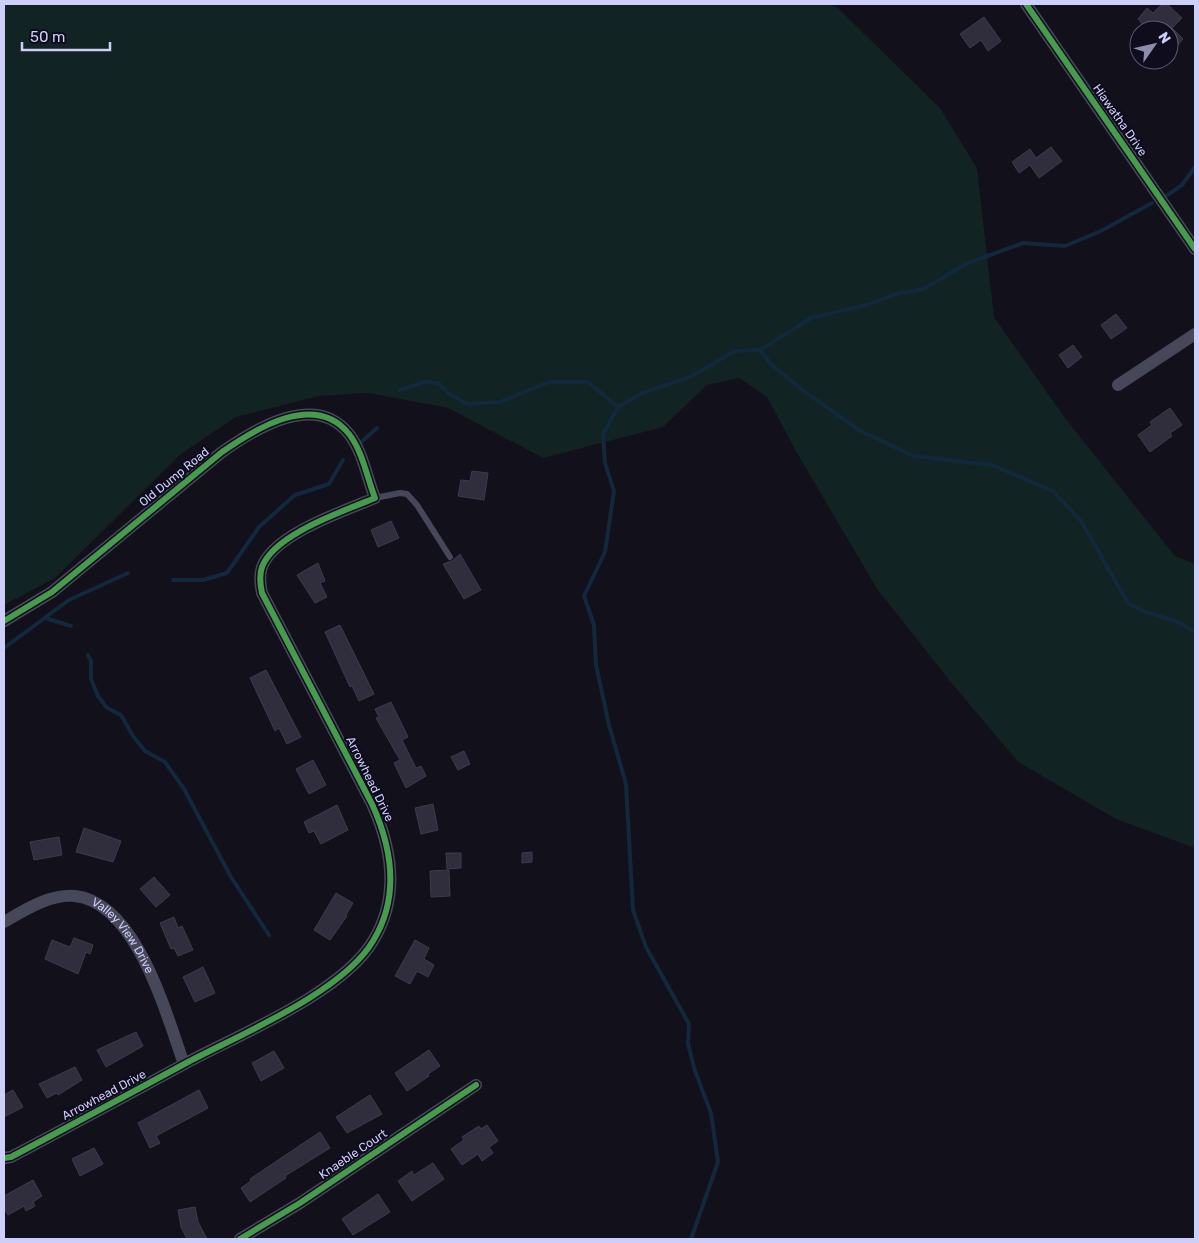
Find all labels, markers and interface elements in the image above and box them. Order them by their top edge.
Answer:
scale bar [22,20,110,52]
north arrow [1129,20,1179,70]
text: 50 m [30,28,65,46]
text: N [1154,29,1174,47]
street label: Hiawatha Drive [1090,81,1150,159]
street label: Old Dump Road [136,445,212,509]
street label: Arrowhead Drive [343,734,397,824]
street label: Valley View Drive [89,895,157,976]
street label: Arrowhead Drive [60,1067,149,1123]
street label: Knaeble Court [316,1126,390,1182]

